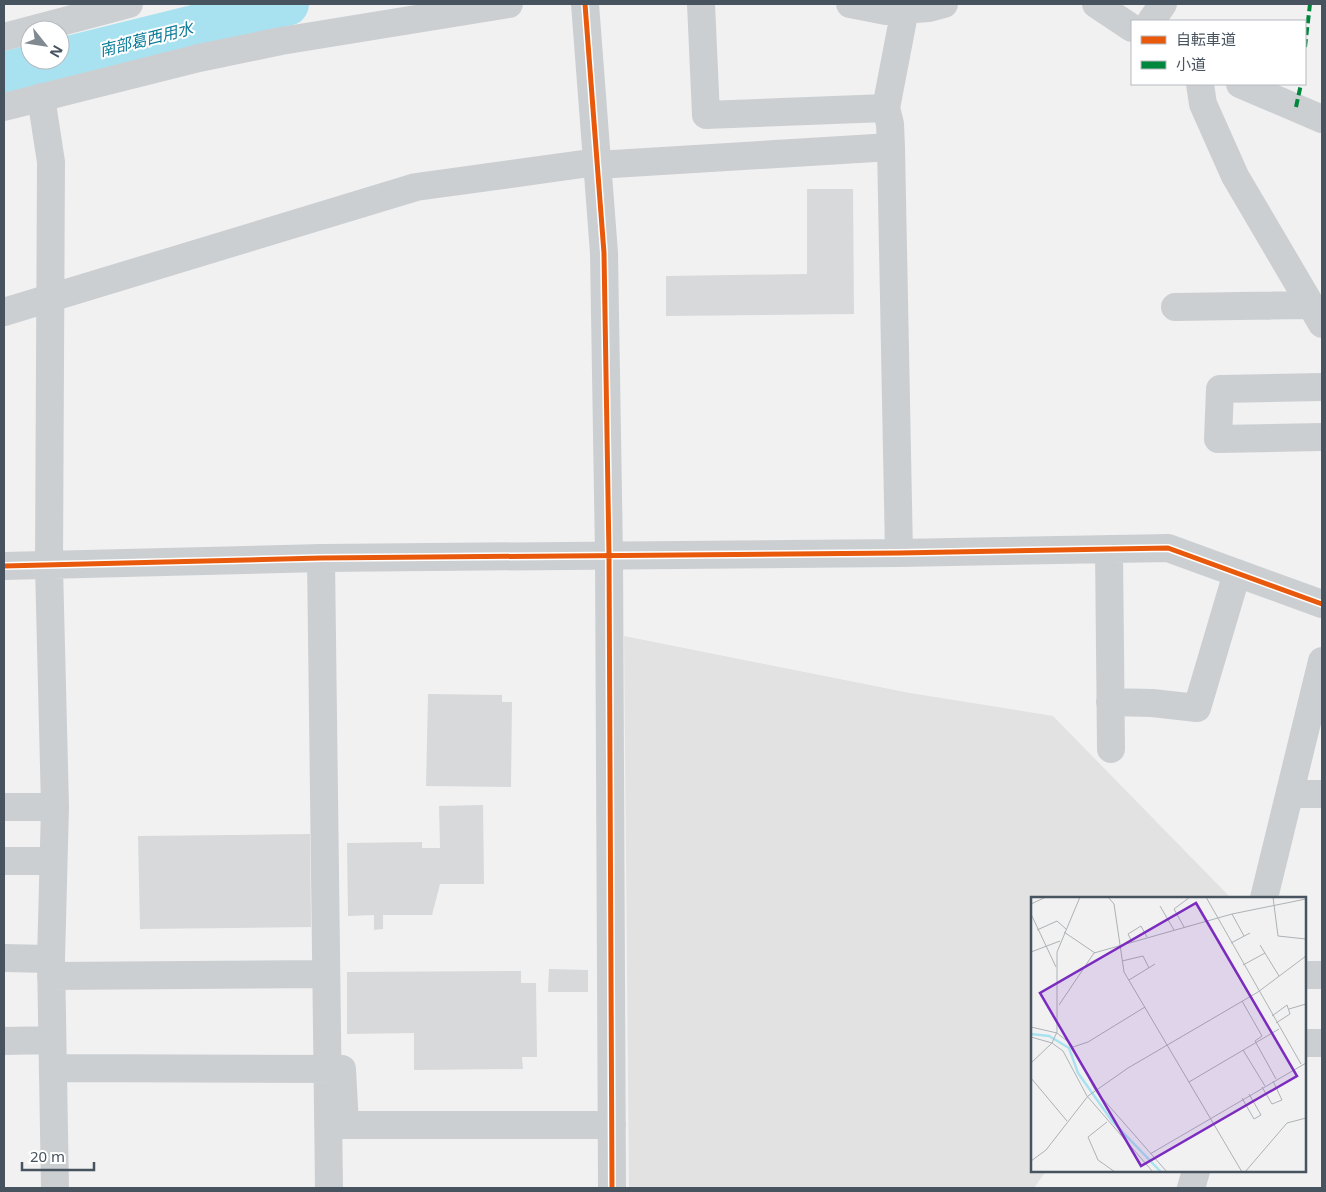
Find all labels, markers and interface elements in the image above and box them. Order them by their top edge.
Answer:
water label: 南部葛西用水 [97,16,197,61]
north arrow [20,20,70,70]
legend [1131,20,1306,85]
text: 自転車道 [1176,29,1236,49]
text: N [46,42,68,61]
text: 小道 [1176,54,1206,74]
inset map [1031,897,1306,1172]
scale bar [22,1140,95,1172]
text: 20 m [30,1146,65,1166]

